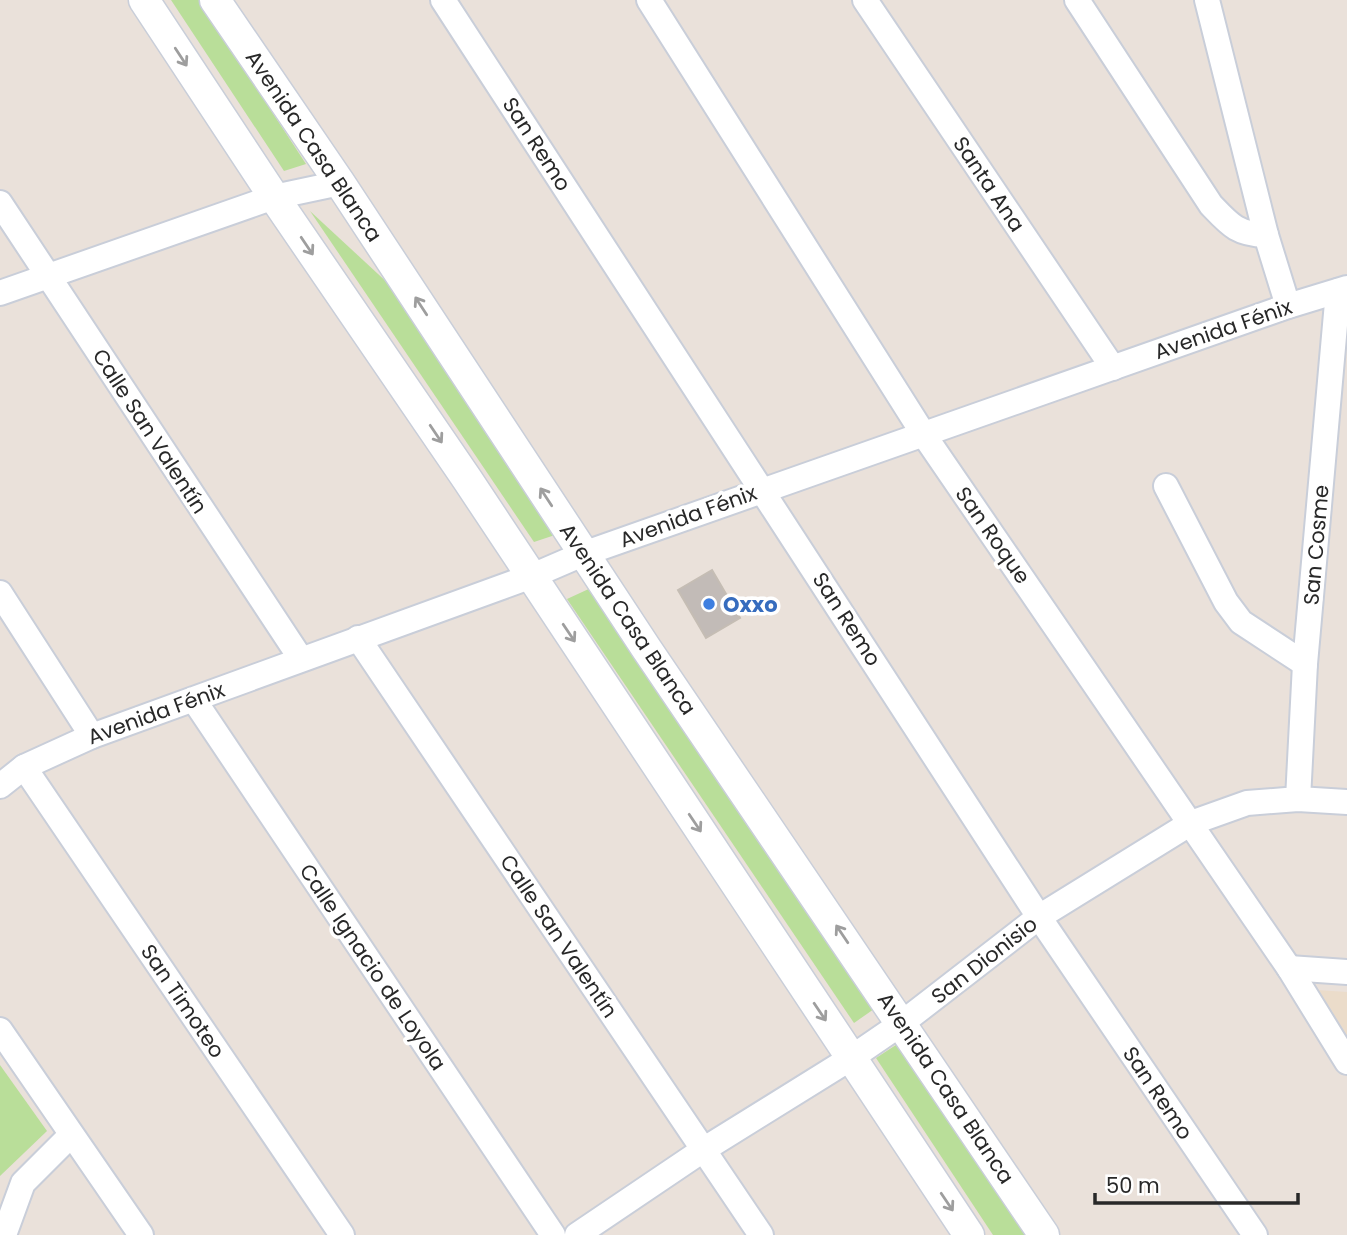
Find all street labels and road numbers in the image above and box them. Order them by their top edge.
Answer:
street label: Avenida Casa Blanca [239,44,389,248]
street label: San Remo [496,91,578,197]
street label: Santa Ana [946,131,1032,237]
street label: Avenida Fénix [1150,292,1296,366]
street label: Calle San Valentín [86,343,214,519]
street label: Avenida Fénix [615,478,761,554]
street label: San Roque [949,481,1037,589]
street label: San Cosme [1296,484,1336,606]
street label: Avenida Casa Blanca [553,517,703,721]
street label: San Remo [806,566,888,672]
street label: Avenida Fénix [83,675,229,751]
street label: Calle San Valentín [494,849,624,1023]
street label: Calle Ignacio de Loyola [293,858,453,1076]
street label: San Dionisio [925,909,1043,1011]
street label: San Timoteo [134,938,232,1064]
street label: Avenida Casa Blanca [871,986,1021,1190]
street label: San Remo [1116,1041,1200,1145]

